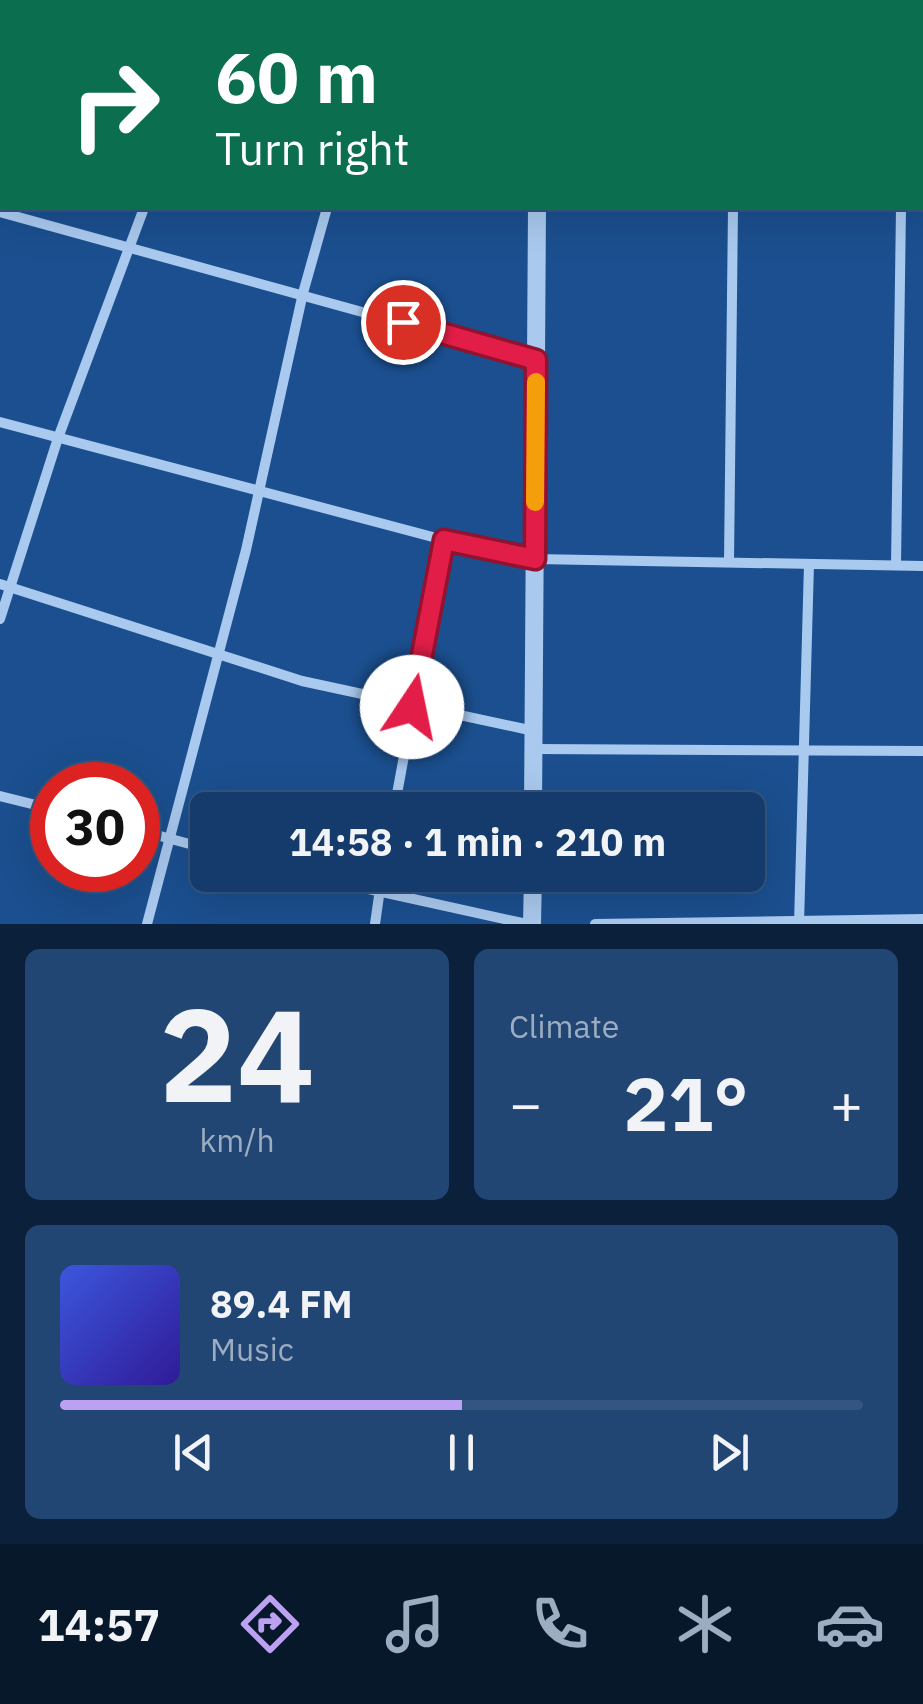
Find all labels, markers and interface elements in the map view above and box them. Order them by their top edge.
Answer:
text: 60 m [215,31,378,122]
icon: right [50,40,180,170]
text: Turn right [215,119,410,177]
pin [361,280,446,365]
icon: arrive [376,295,431,350]
position arrow [360,655,464,759]
speed limit sign: 30 [30,762,160,892]
text: 14:58 · 1 min · 210 m [289,817,666,866]
text: 24 [159,969,315,1138]
text: Climate [509,1005,619,1047]
text: 21° [623,1054,749,1152]
text: − [509,1068,542,1139]
text: + [830,1068,863,1139]
text: km/h [199,1119,275,1161]
text: 89.4 FM [210,1279,353,1328]
text: Music [210,1328,294,1370]
icon: previous [166,1425,221,1480]
icon: pause [434,1425,489,1480]
icon: next [702,1425,757,1480]
icon: directions [235,1589,305,1659]
icon: music [380,1589,450,1659]
icon: phone [525,1589,595,1659]
icon: climate [670,1589,740,1659]
icon: car [815,1589,885,1659]
text: 14:57 [38,1595,160,1653]

